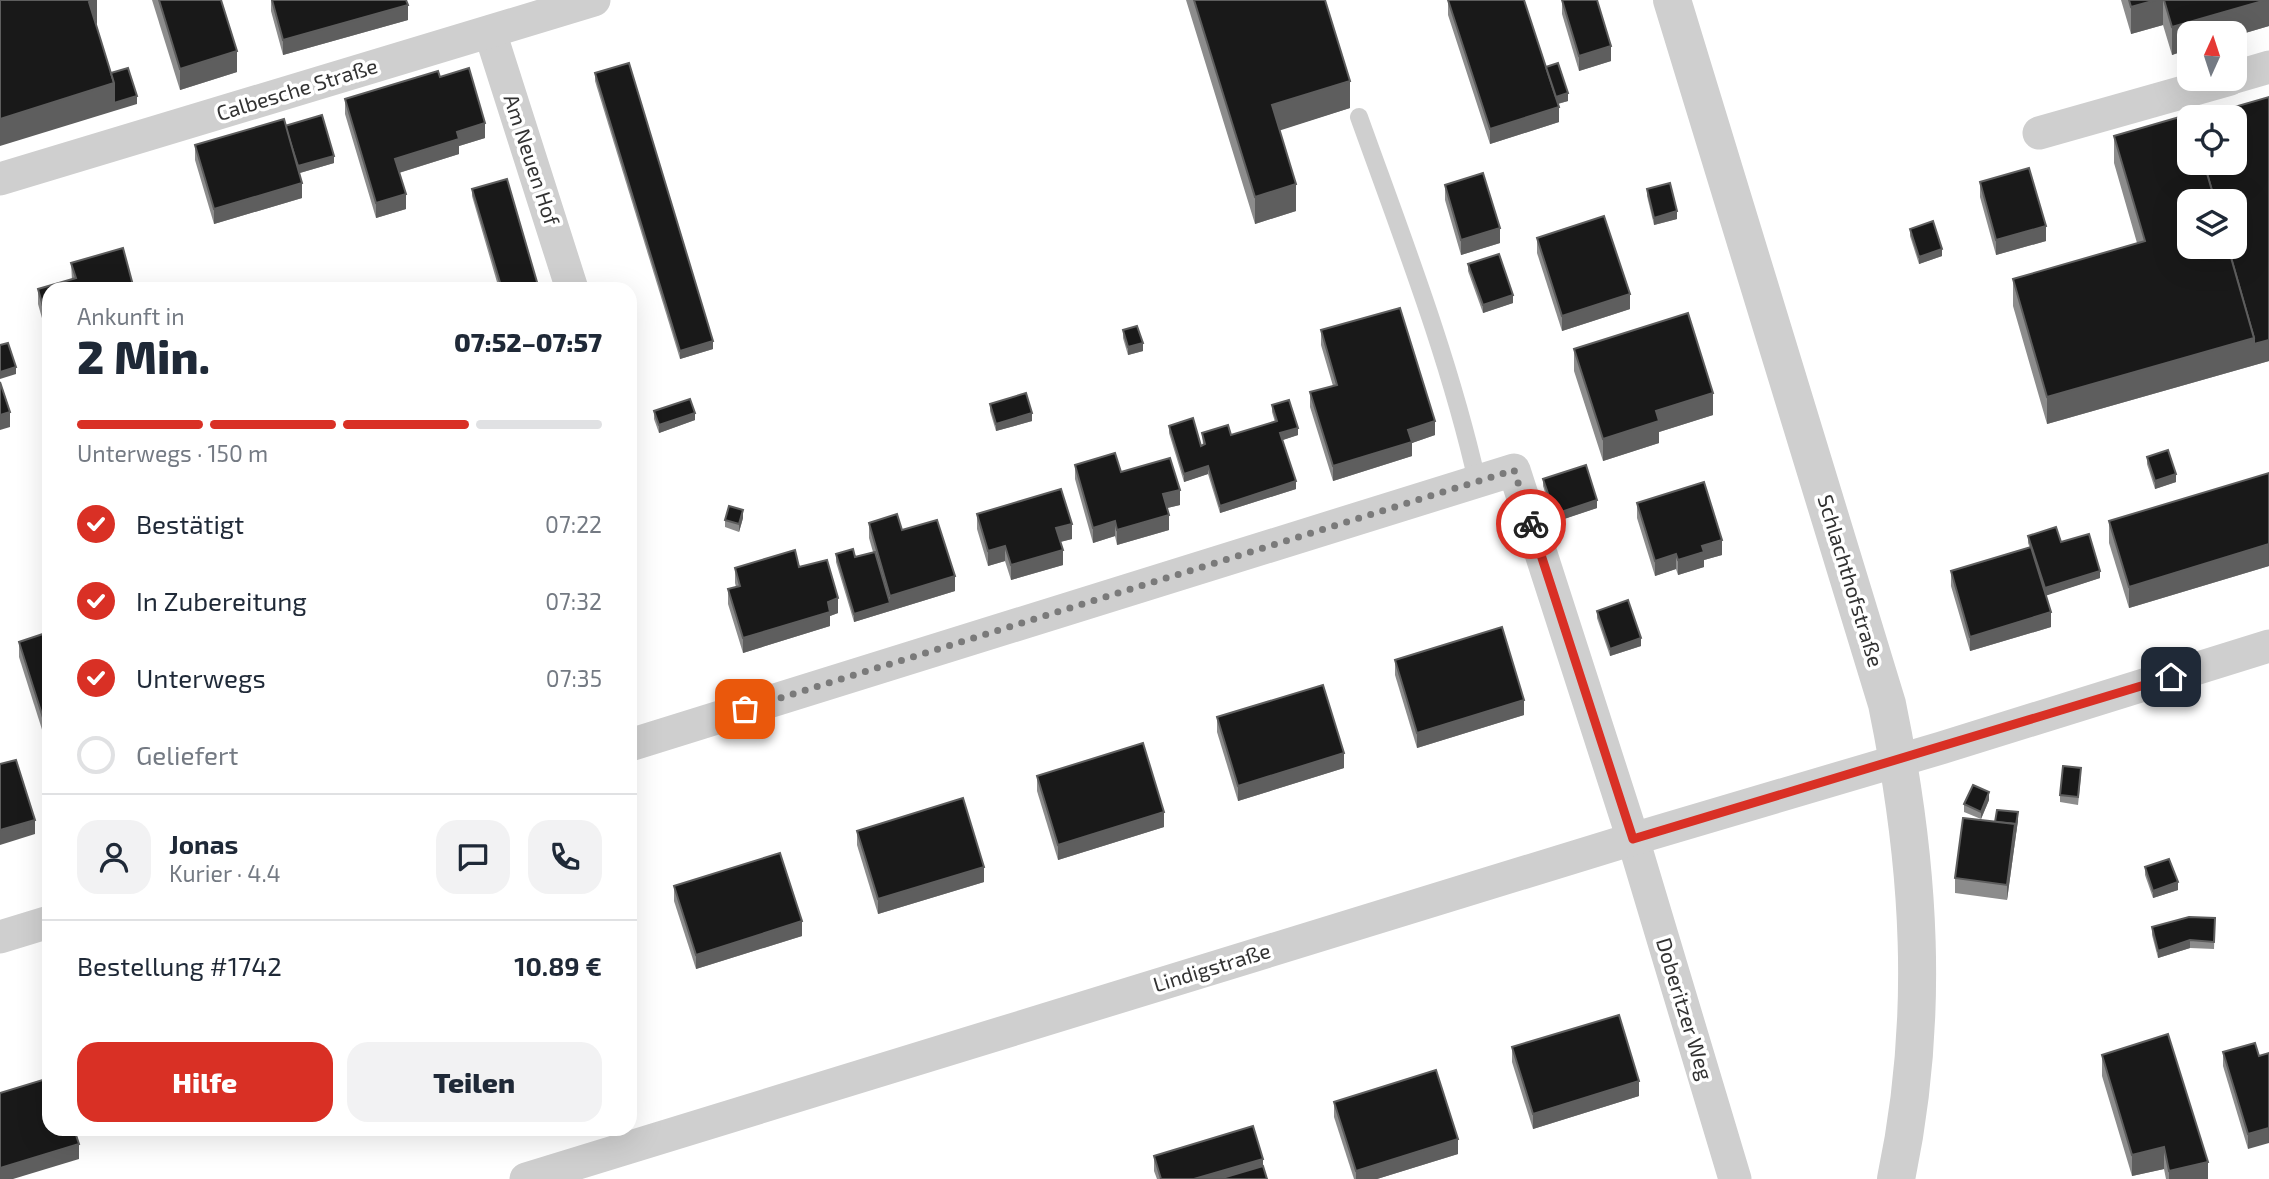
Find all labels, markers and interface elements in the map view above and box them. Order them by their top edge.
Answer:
north arrow [2177,21,2247,91]
map controls [2177,21,2247,259]
street label: Calbesche Straße [213,52,380,125]
street label: Am Neuen Hof [499,91,566,229]
button: locate [2177,105,2247,175]
button: layers [2177,189,2247,259]
text: Ankunft in [77,302,185,330]
text: 07:52–07:57 [454,326,602,357]
text: 2 Min. [77,328,210,383]
text: Unterwegs · 150 m [77,439,268,467]
courier [1496,489,1566,559]
street label: Schlachthofstraße [1813,491,1890,670]
icon: check [77,505,115,543]
icon: bike [1512,505,1550,543]
text: Bestätigt [136,508,244,539]
text: 07:22 [545,510,602,538]
icon: check [77,582,115,620]
text: In Zubereitung [136,585,307,616]
text: 07:32 [545,587,602,615]
pin [2141,647,2201,707]
icon: home [2152,658,2190,696]
icon: check [77,659,115,697]
text: Unterwegs [136,662,266,693]
text: 07:35 [546,664,602,692]
pin [715,679,775,739]
icon: bag [726,690,764,728]
text: Geliefert [136,739,238,770]
button: person [77,820,151,894]
button: chat [436,820,510,894]
button: phone [528,820,602,894]
text: Jonas [169,828,238,859]
text: Kurier · 4.4 [169,859,281,887]
street label: Doberitzer Weg [1652,934,1719,1083]
street label: Lindigstraße [1150,937,1273,996]
text: Bestellung #1742 [77,950,282,981]
text: 10.89 € [514,950,602,981]
button: Hilfe [77,1042,333,1122]
button: Teilen [347,1042,602,1122]

